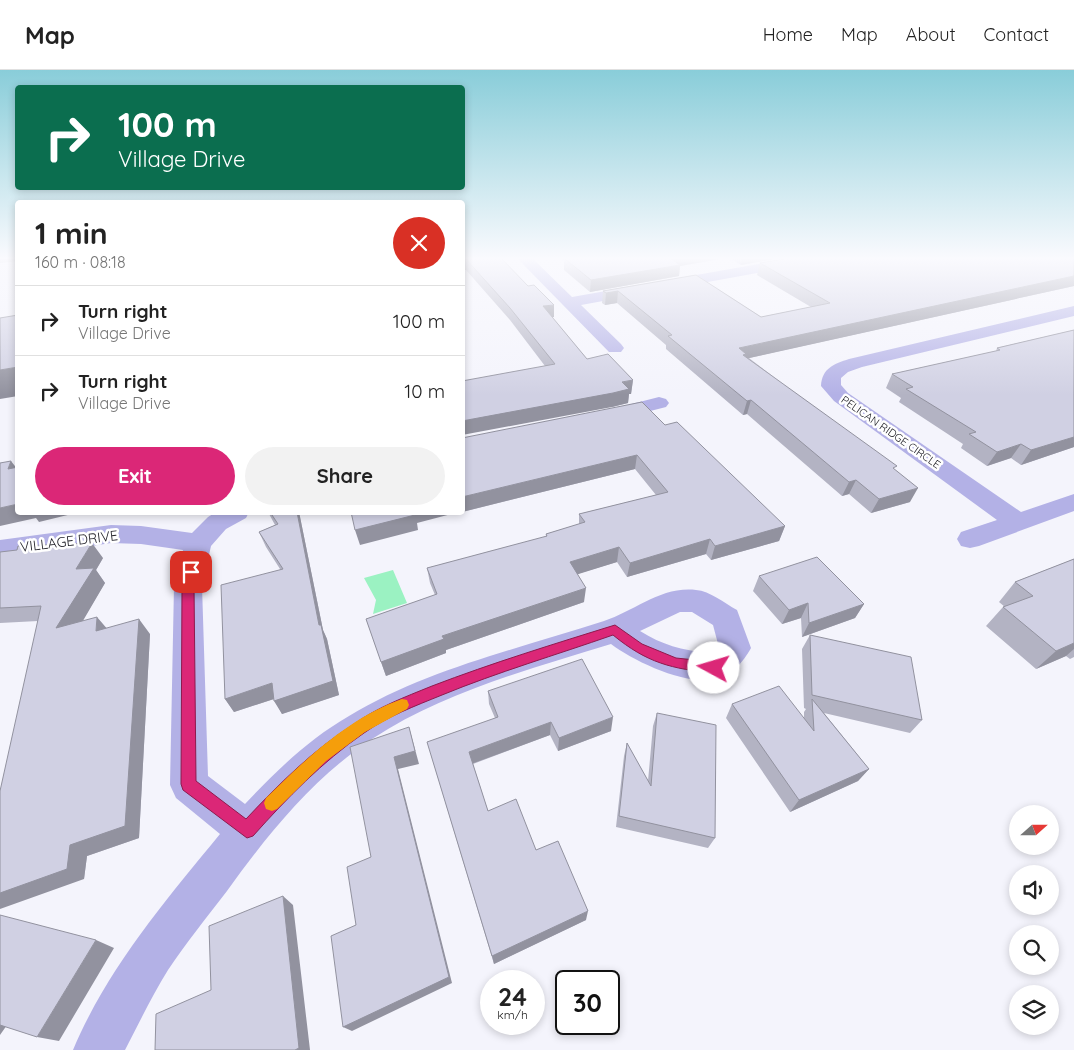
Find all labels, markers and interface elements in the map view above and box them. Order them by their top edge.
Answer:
text: Map [25,20,75,50]
text: Home [763,23,813,46]
text: Map [841,23,878,46]
text: About [906,23,956,46]
text: Contact [984,23,1049,46]
text: 100 m [118,102,217,146]
icon: right [35,105,100,170]
text: Village Drive [118,145,245,173]
text: 1 min [35,214,108,252]
button: close [393,217,445,269]
text: 160 m · 08:18 [35,252,126,272]
text: Turn right [78,299,167,323]
icon: right [35,307,63,335]
text: 100 m [393,309,445,333]
text: Village Drive [78,323,171,343]
text: Turn right [78,369,167,393]
icon: right [35,377,63,405]
text: 10 m [404,379,445,403]
street label: PELICAN RIDGE CIRCLE [839,392,943,472]
text: Village Drive [78,393,171,413]
button: Exit [35,447,235,505]
button: Share [245,447,445,505]
street label: VILLAGE DRIVE [19,526,119,556]
pin [170,551,212,593]
icon: arrive [177,558,205,586]
position arrow [687,641,739,693]
north arrow [1009,805,1059,855]
map controls [1009,805,1059,1035]
button: sound [1009,865,1059,915]
button: search [1009,925,1059,975]
speed limit sign: 30 [555,970,620,1035]
text: 24 [498,981,527,1012]
button: layers [1009,985,1059,1035]
text: km/h [497,1007,528,1022]

